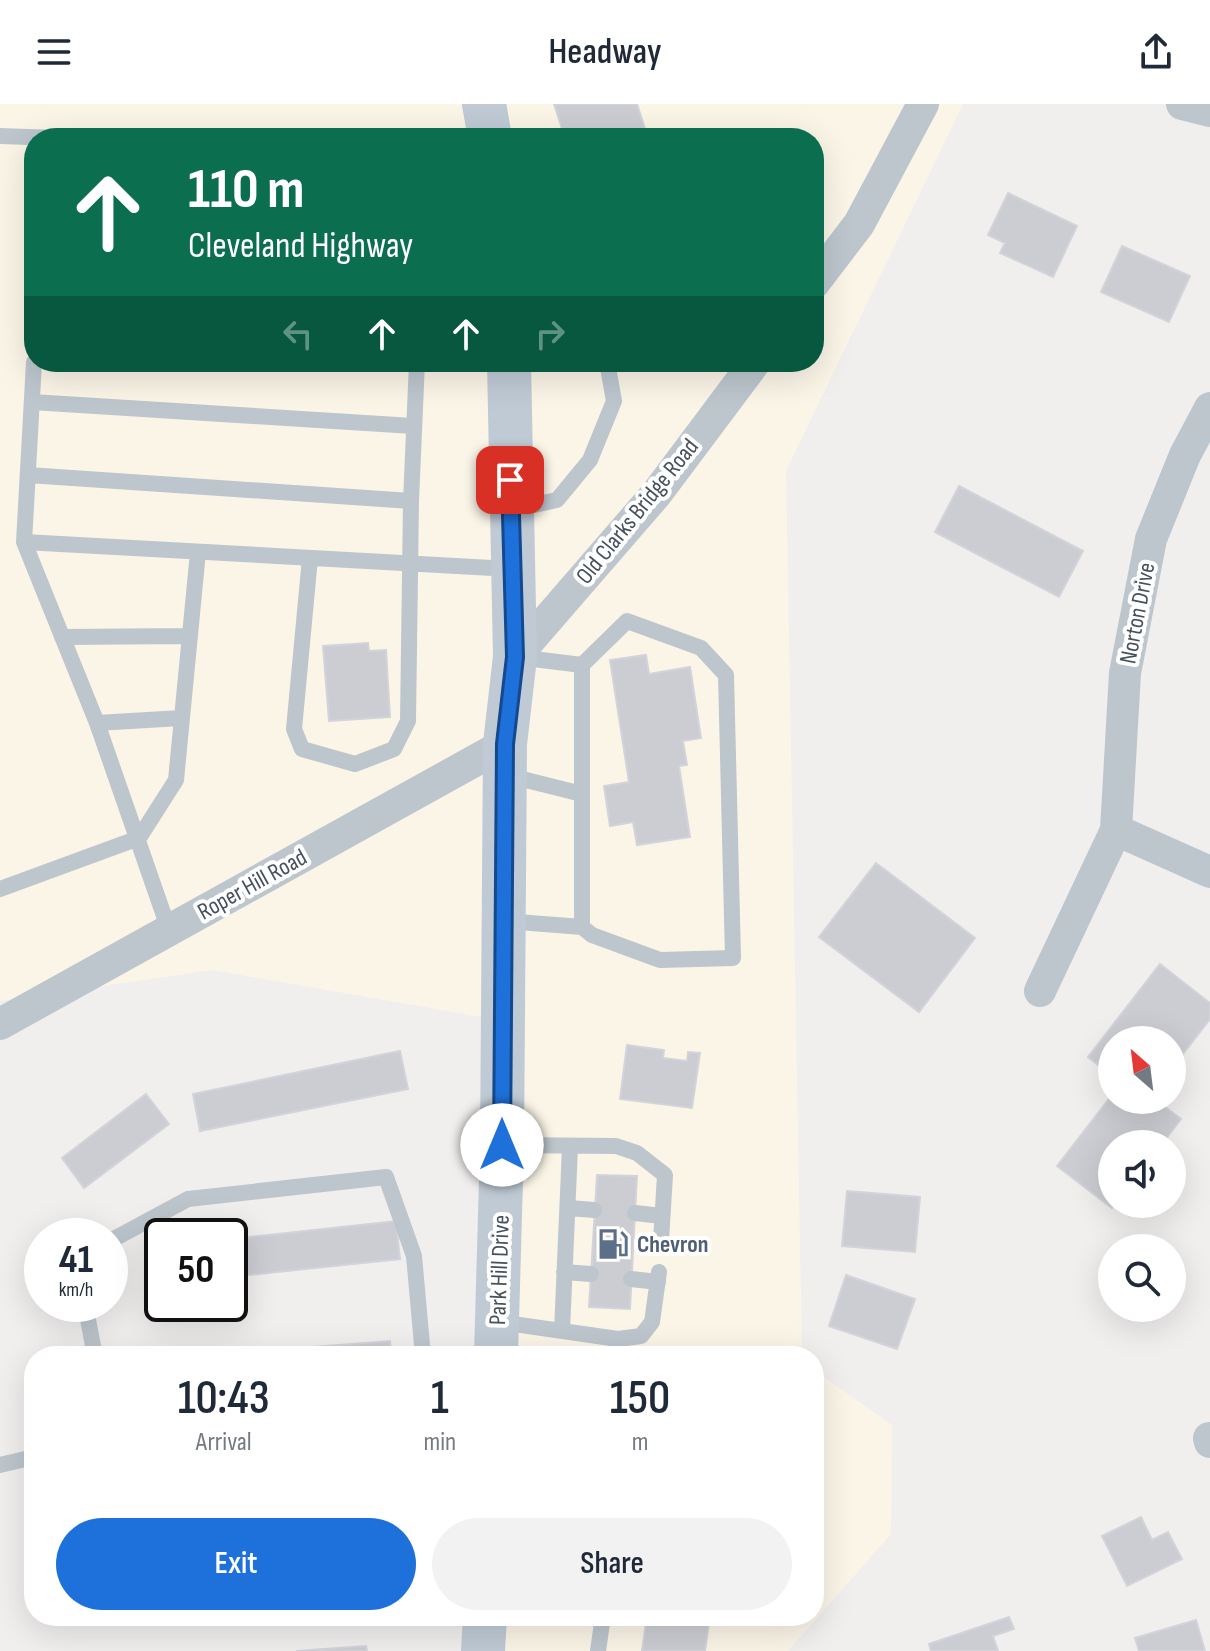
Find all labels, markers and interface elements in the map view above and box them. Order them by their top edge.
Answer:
icon: menu [32,30,76,74]
icon: share [1134,30,1178,74]
text: Headway [549,31,661,74]
text: 110 m [188,157,304,224]
icon: ahead [56,160,160,264]
text: Cleveland Highway [188,225,413,268]
icon: left [276,312,320,356]
icon: ahead [360,312,404,356]
icon: ahead [444,312,488,356]
icon: right [528,312,572,356]
street label: Old Clarks Bridge Road [570,433,705,590]
pin [476,446,544,514]
icon: arrive [488,458,532,502]
street label: Norton Drive [1113,560,1162,666]
street label: Roper Hill Road [193,843,312,926]
north arrow [1098,1026,1186,1114]
map controls [1098,1026,1186,1322]
position arrow [460,1103,544,1187]
button: sound [1098,1130,1186,1218]
street label: Park Hill Drive [483,1214,516,1326]
speed limit sign: 50 [144,1218,248,1322]
fuel station icon: Chevron [596,1227,630,1261]
place label: Chevron [637,1230,708,1259]
button: search [1098,1234,1186,1322]
text: 41 [59,1236,93,1284]
text: km/h [59,1278,93,1302]
text: 10:43 [178,1370,270,1427]
text: 1 [431,1370,449,1427]
text: 150 [610,1370,670,1427]
text: Arrival [196,1427,252,1458]
text: min [423,1427,456,1458]
text: m [632,1427,648,1458]
button: Exit [56,1518,416,1610]
button: Share [432,1518,792,1610]

